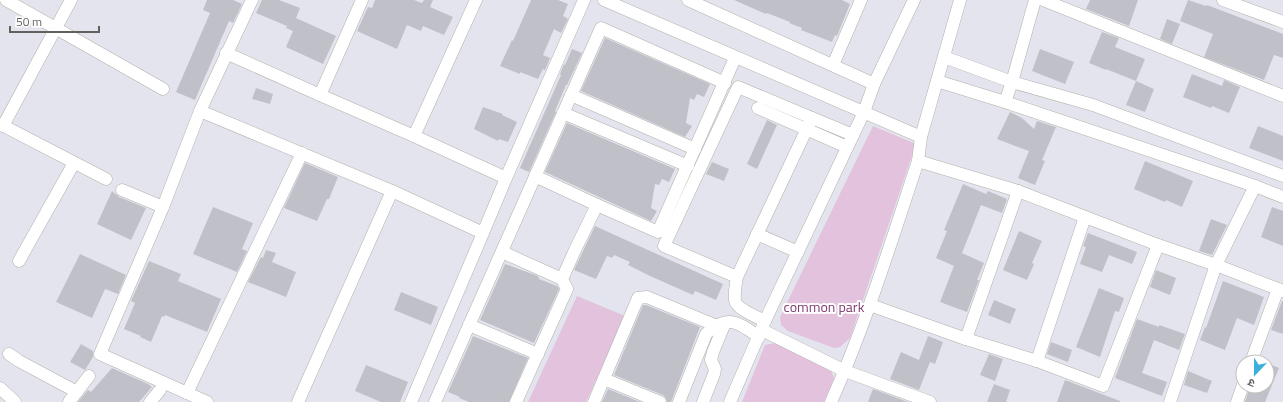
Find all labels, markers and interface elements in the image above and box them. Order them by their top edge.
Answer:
scale bar [10,8,99,34]
text: 50 m [16,12,42,31]
park label: common park [784,296,865,317]
north arrow [1235,354,1275,394]
text: उ [1245,374,1257,392]

